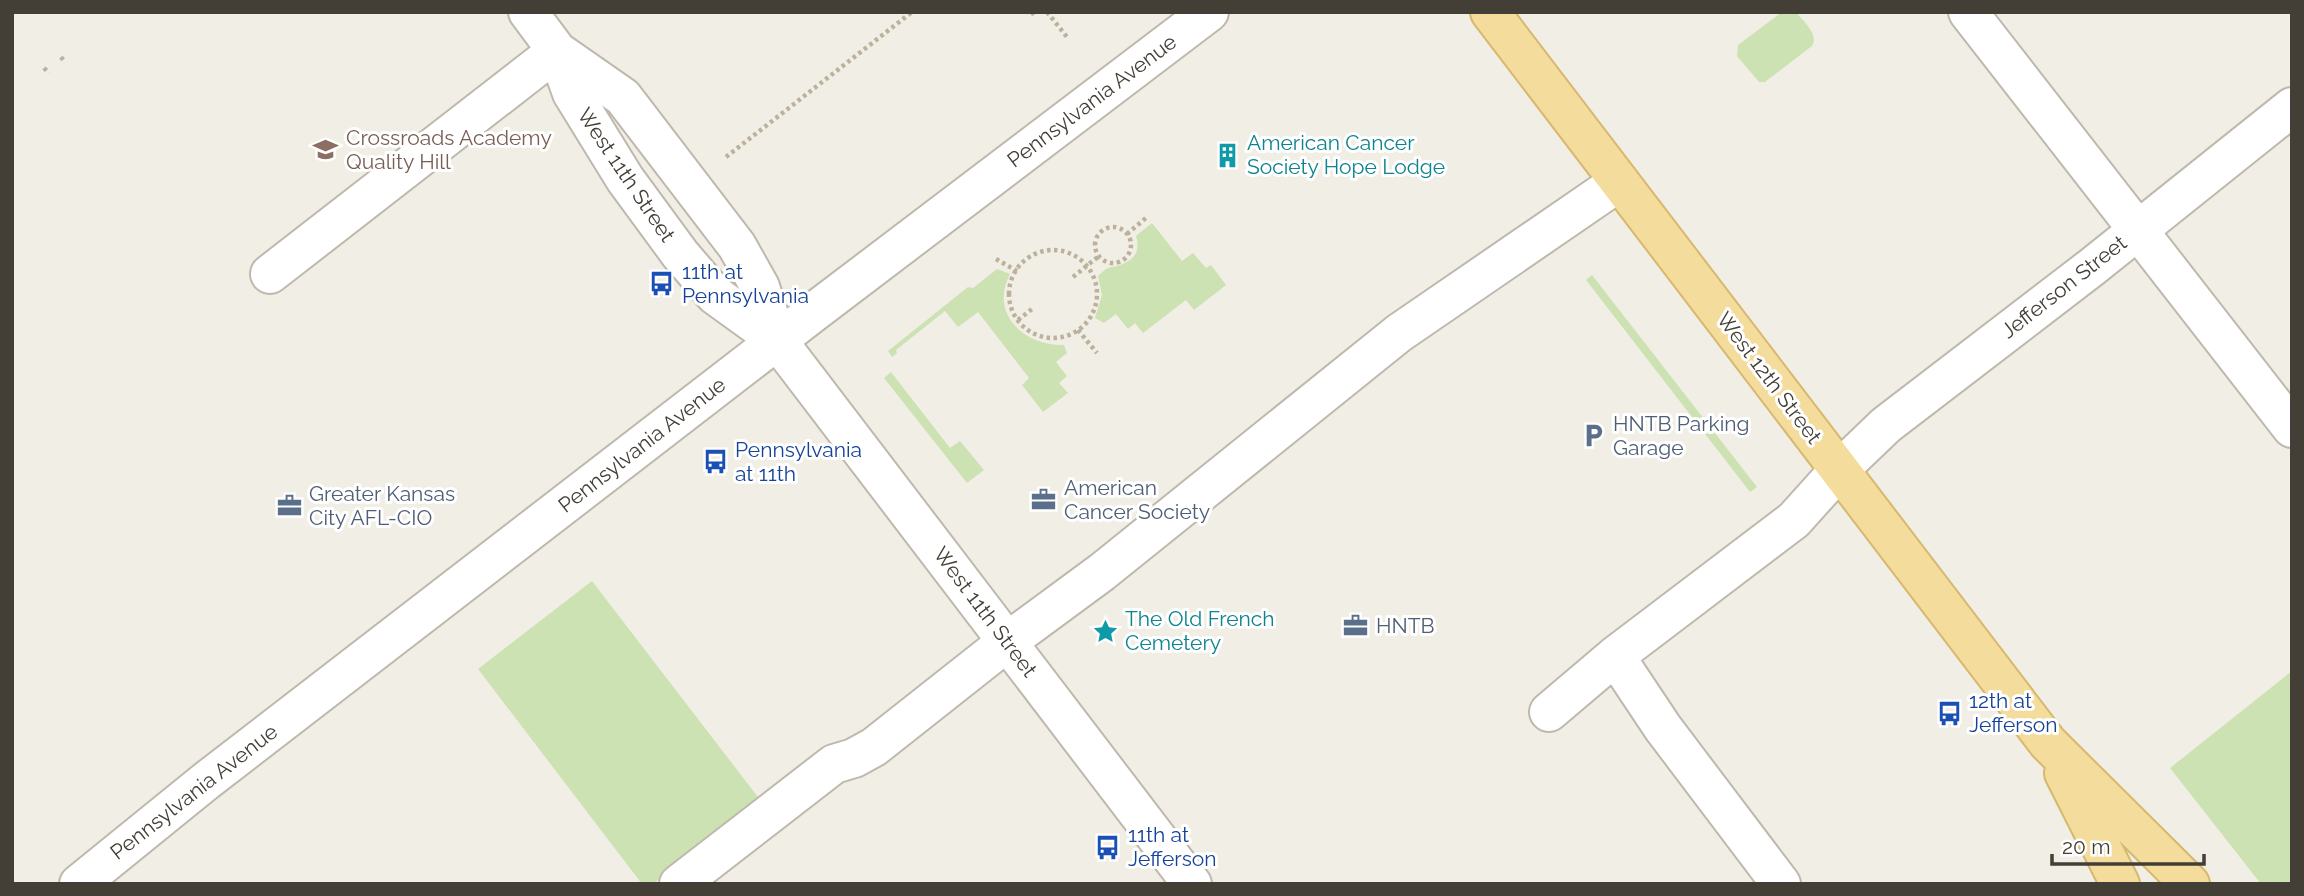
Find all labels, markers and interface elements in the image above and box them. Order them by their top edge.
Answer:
street label: Pennsylvania Avenue [1002,29,1181,172]
street label: West 11th Street [572,103,680,246]
place label: Crossroads Academy Quality Hill [346,125,552,174]
place label: American Cancer Society Hope Lodge [1247,130,1445,179]
school or university icon: Crossroads Academy Quality Hill [312,136,340,164]
building icon: American Cancer Society Hope Lodge [1213,141,1241,169]
street label: Jefferson Street [1996,230,2131,343]
place label: 11th at Pennsylvania [682,259,809,308]
bus stop icon: 11th at Pennsylvania [648,270,676,298]
street label: West 12th Street [1712,307,1827,448]
street label: Pennsylvania Avenue [553,372,730,518]
place label: HNTB Parking Garage [1613,411,1750,460]
parking icon: HNTB Parking Garage [1579,422,1607,450]
place label: Pennsylvania at 11th [735,437,862,486]
bus stop icon: Pennsylvania at 11th [701,448,729,476]
place label: American Cancer Society [1064,475,1210,524]
place label: Greater Kansas City AFL-CIO [309,481,455,530]
office icon: American Cancer Society [1030,486,1058,514]
office icon: Greater Kansas City AFL-CIO [275,492,303,520]
street label: West 11th Street [928,542,1042,682]
place label: The Old French Cemetery [1125,606,1275,655]
office icon: HNTB [1342,612,1370,640]
place label: HNTB [1376,613,1435,638]
place icon: The Old French Cemetery [1091,617,1119,645]
place label: 12th at Jefferson [1969,688,2058,737]
bus stop icon: 12th at Jefferson [1935,699,1963,727]
street label: Pennsylvania Avenue [105,719,282,865]
place label: 11th at Jefferson [1128,822,1217,871]
scale bar [2052,822,2204,866]
bus stop icon: 11th at Jefferson [1094,833,1122,861]
text: 20 m [2062,834,2110,859]

